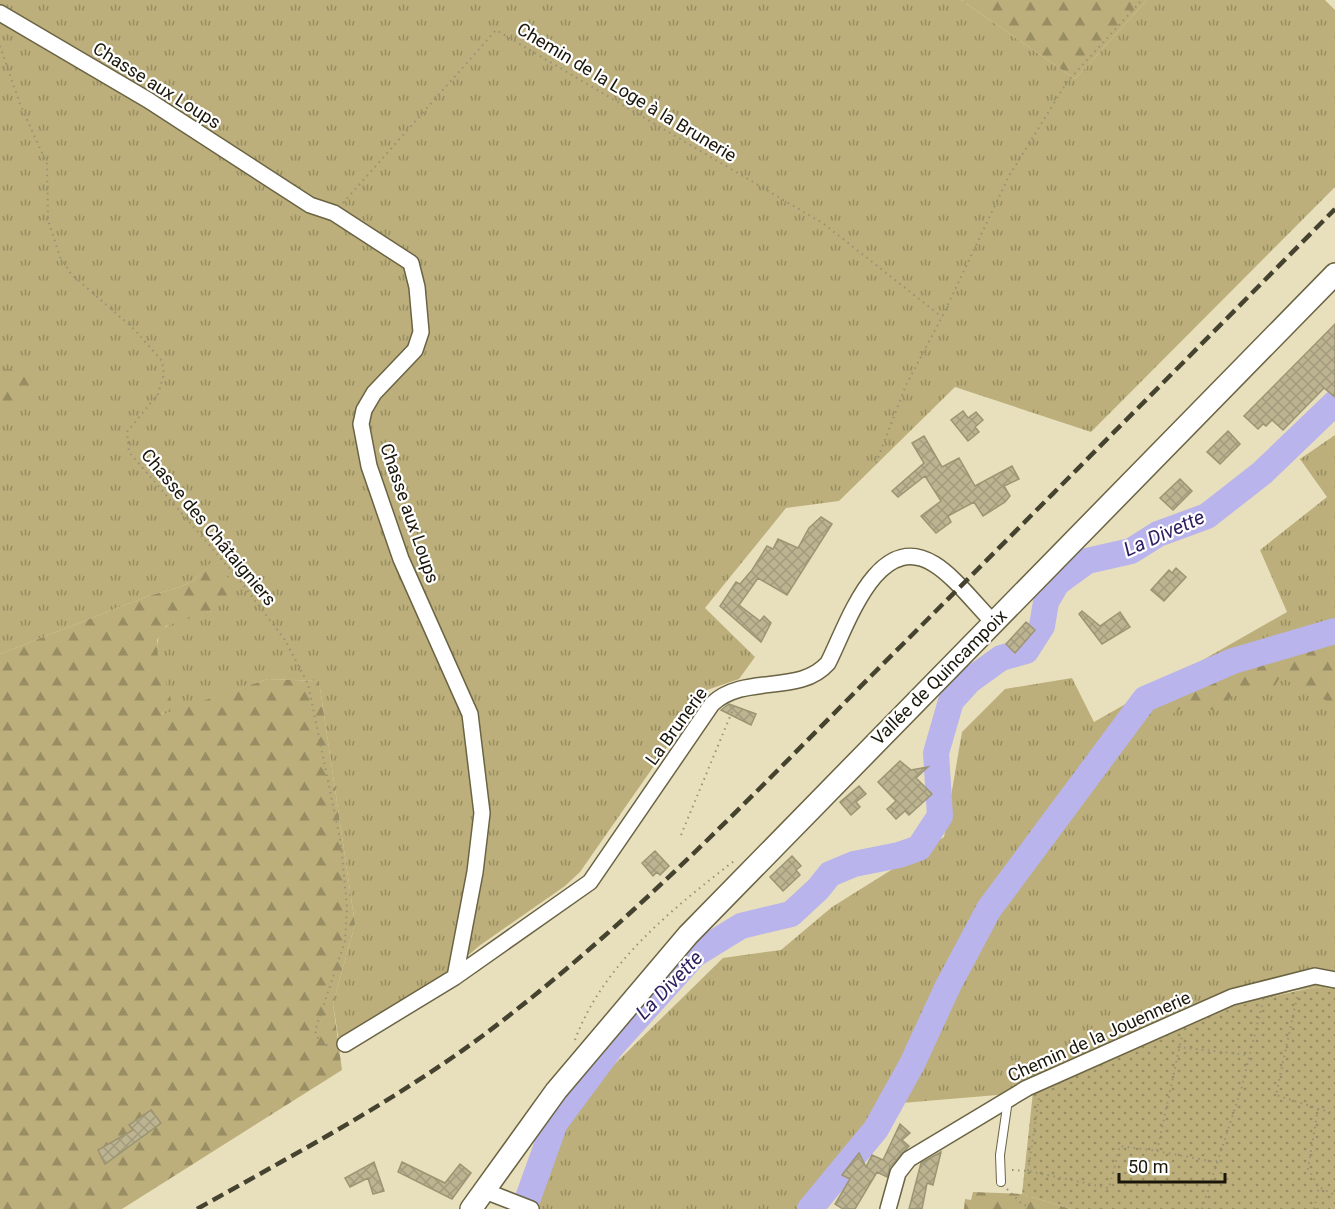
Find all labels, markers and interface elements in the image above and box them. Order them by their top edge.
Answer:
street label: Chemin de la Loge à la Brunerie [513,18,741,166]
street label: Chasse aux Loups [89,37,225,133]
street label: Chasse aux Loups [376,440,444,586]
street label: Chasse des Châtaigniers [137,444,281,610]
water label: La Divette [1120,505,1208,561]
street label: Vallée de Quincampoix [867,605,1011,749]
street label: La Brunerie [641,683,711,769]
water label: La Divette [631,946,707,1024]
street label: Chemin de la Jouennerie [1004,986,1194,1086]
scale bar [1119,1146,1226,1184]
text: 50 m [1128,1156,1168,1177]

